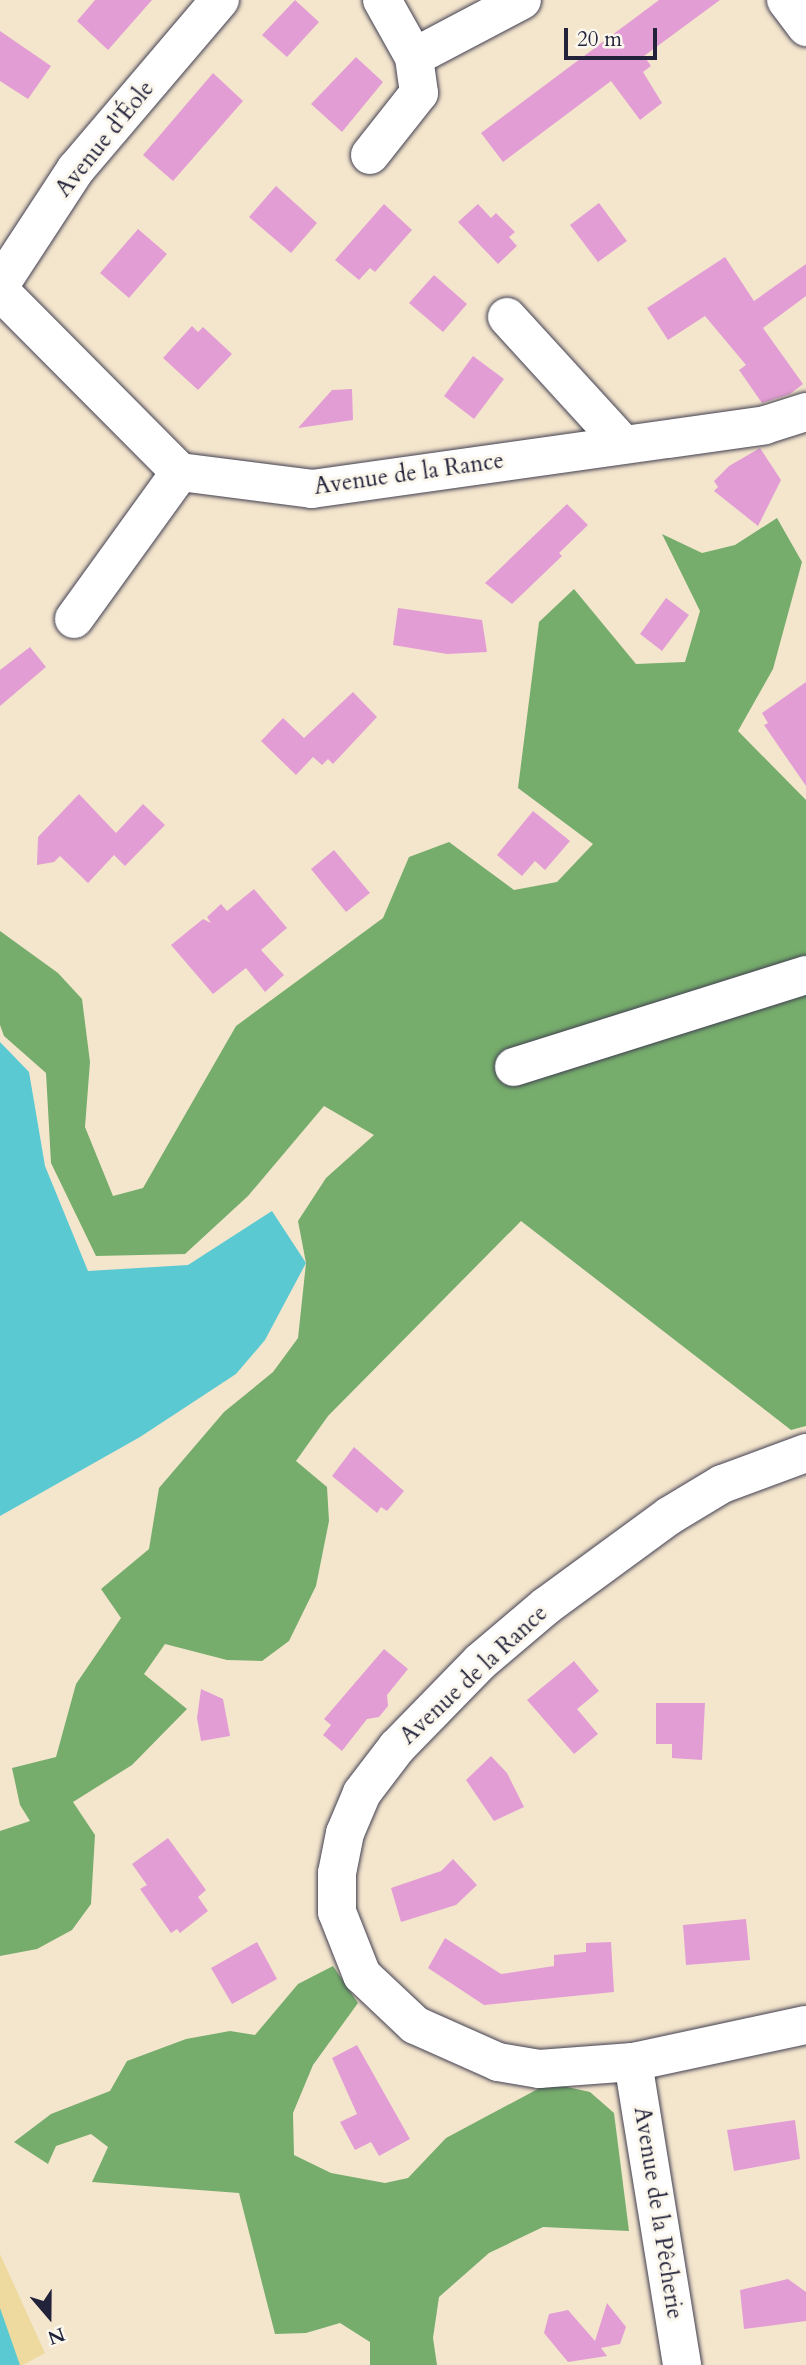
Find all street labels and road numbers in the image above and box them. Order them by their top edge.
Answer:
street label: Avenue d'Éole [50,75,160,203]
street label: Avenue de la Rance [312,447,506,501]
street label: Avenue de la Rance [395,1600,553,1750]
street label: Avenue de la Pêcherie [628,2105,688,2321]

